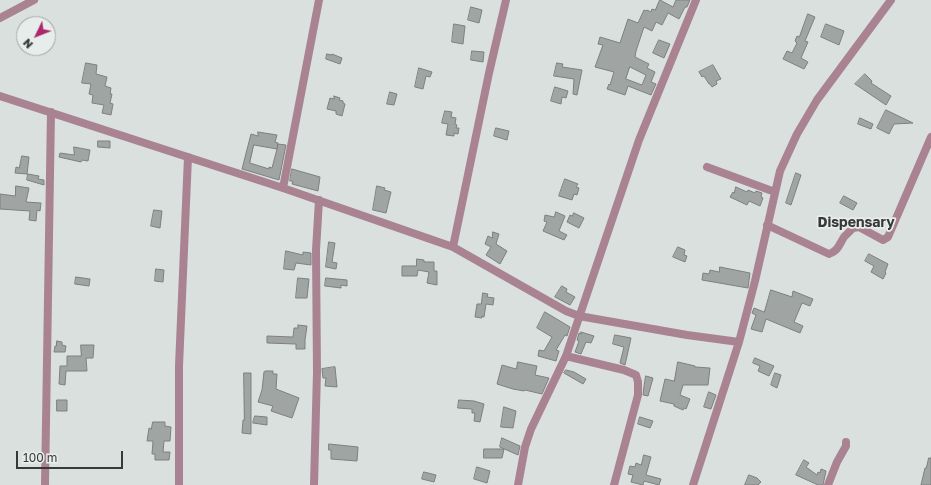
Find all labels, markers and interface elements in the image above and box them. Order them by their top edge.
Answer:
north arrow [16,16,56,56]
text: N [20,36,35,51]
district label: Dispensary [817,215,895,231]
scale bar [18,443,125,469]
text: 100 m [23,450,57,465]

